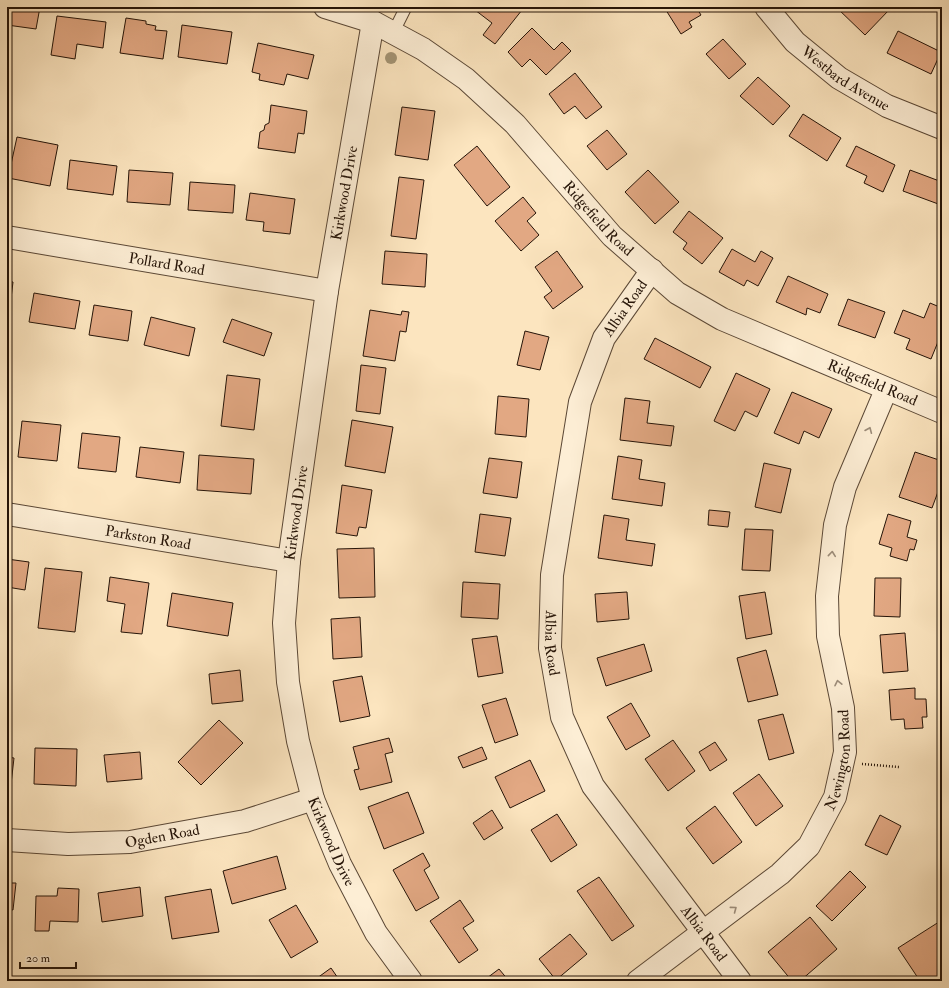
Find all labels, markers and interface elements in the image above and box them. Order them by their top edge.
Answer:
street label: Westbard Avenue [796,41,893,116]
street label: Kirkwood Drive [327,144,362,242]
street label: Ridgefield Road [558,177,638,261]
street label: Pollard Road [127,249,207,280]
street label: Albia Road [598,276,652,341]
street label: Ridgefield Road [824,356,921,411]
one-way arrow [864,427,872,434]
street label: Kirkwood Drive [280,464,313,562]
street label: Parkston Road [104,522,193,555]
one-way arrow [827,551,836,557]
street label: Albia Road [540,609,564,678]
one-way arrow [834,680,842,686]
street label: Newington Road [821,709,855,814]
street label: Kirkwood Drive [303,794,359,890]
street label: Ogden Road [124,820,202,853]
street label: Albia Road [676,901,731,966]
one-way arrow [729,907,736,914]
scale bar [20,944,76,970]
text: 20 m [26,951,51,966]

